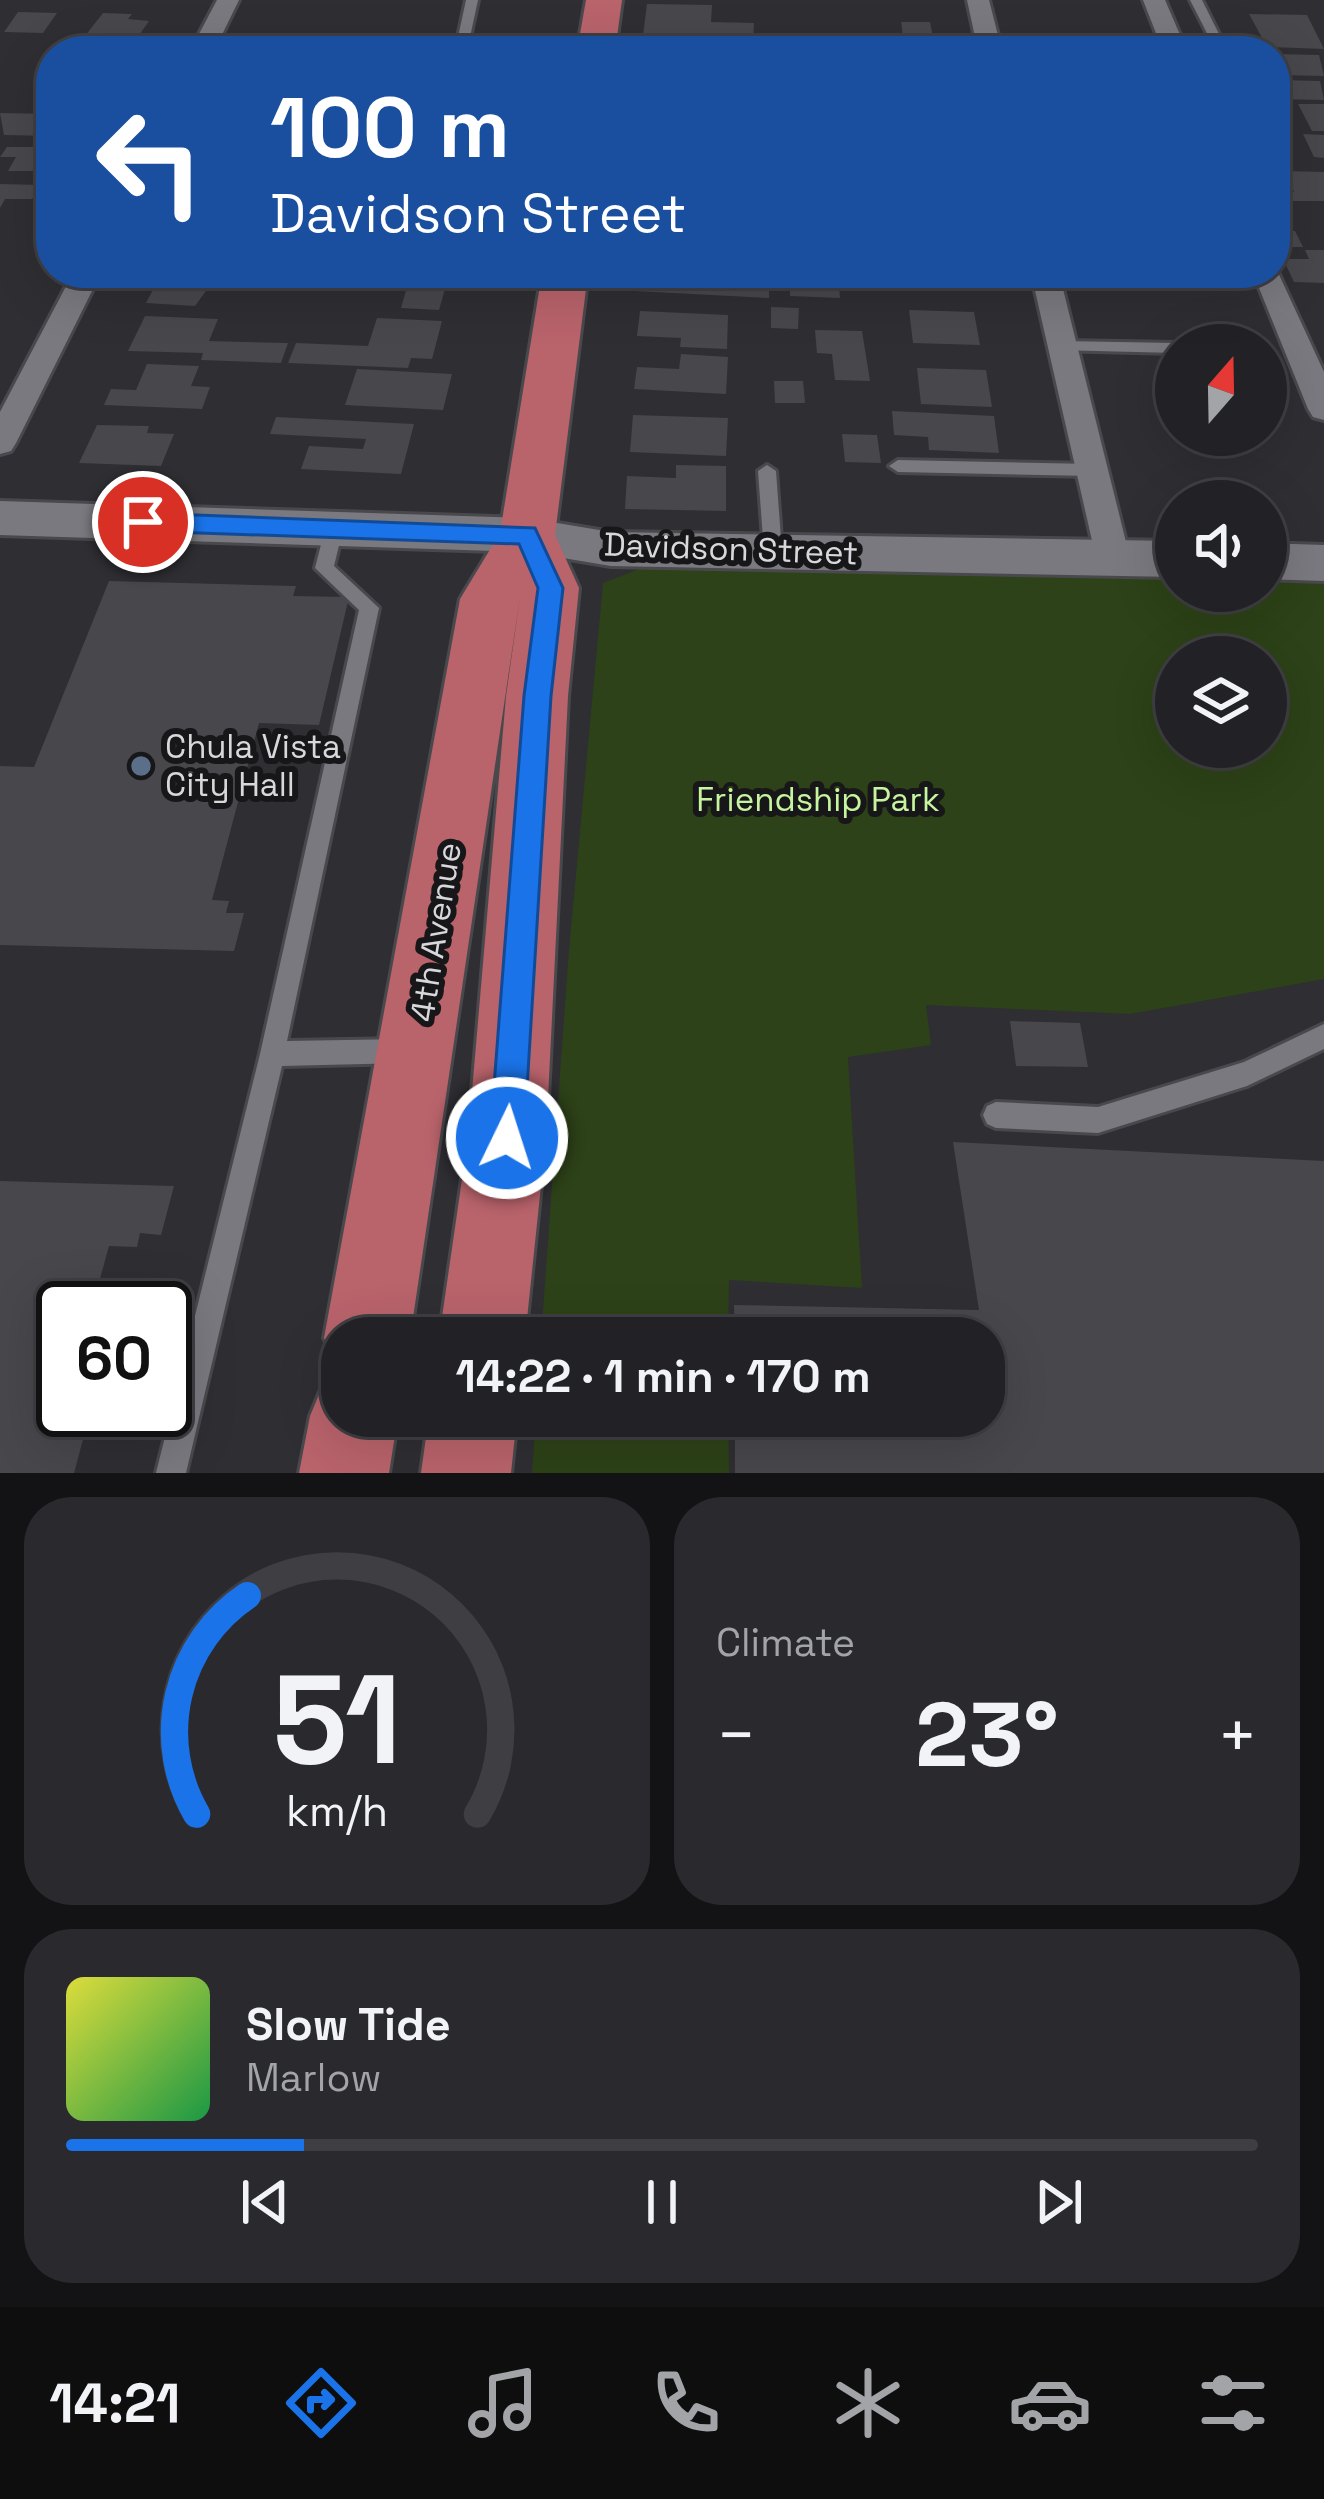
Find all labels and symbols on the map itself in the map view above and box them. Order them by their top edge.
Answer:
north arrow [1155,324,1287,456]
pin [92,471,194,573]
street label: Davidson Street [603,524,859,574]
place label: Chula Vista City Hall [165,726,341,806]
marker: Chula Vista City Hall [128,753,154,779]
park label: Friendship Park [696,779,940,821]
street label: 4th Avenue [401,840,471,1024]
position arrow [444,1075,570,1201]
speed limit sign: 60 [36,1281,192,1437]

